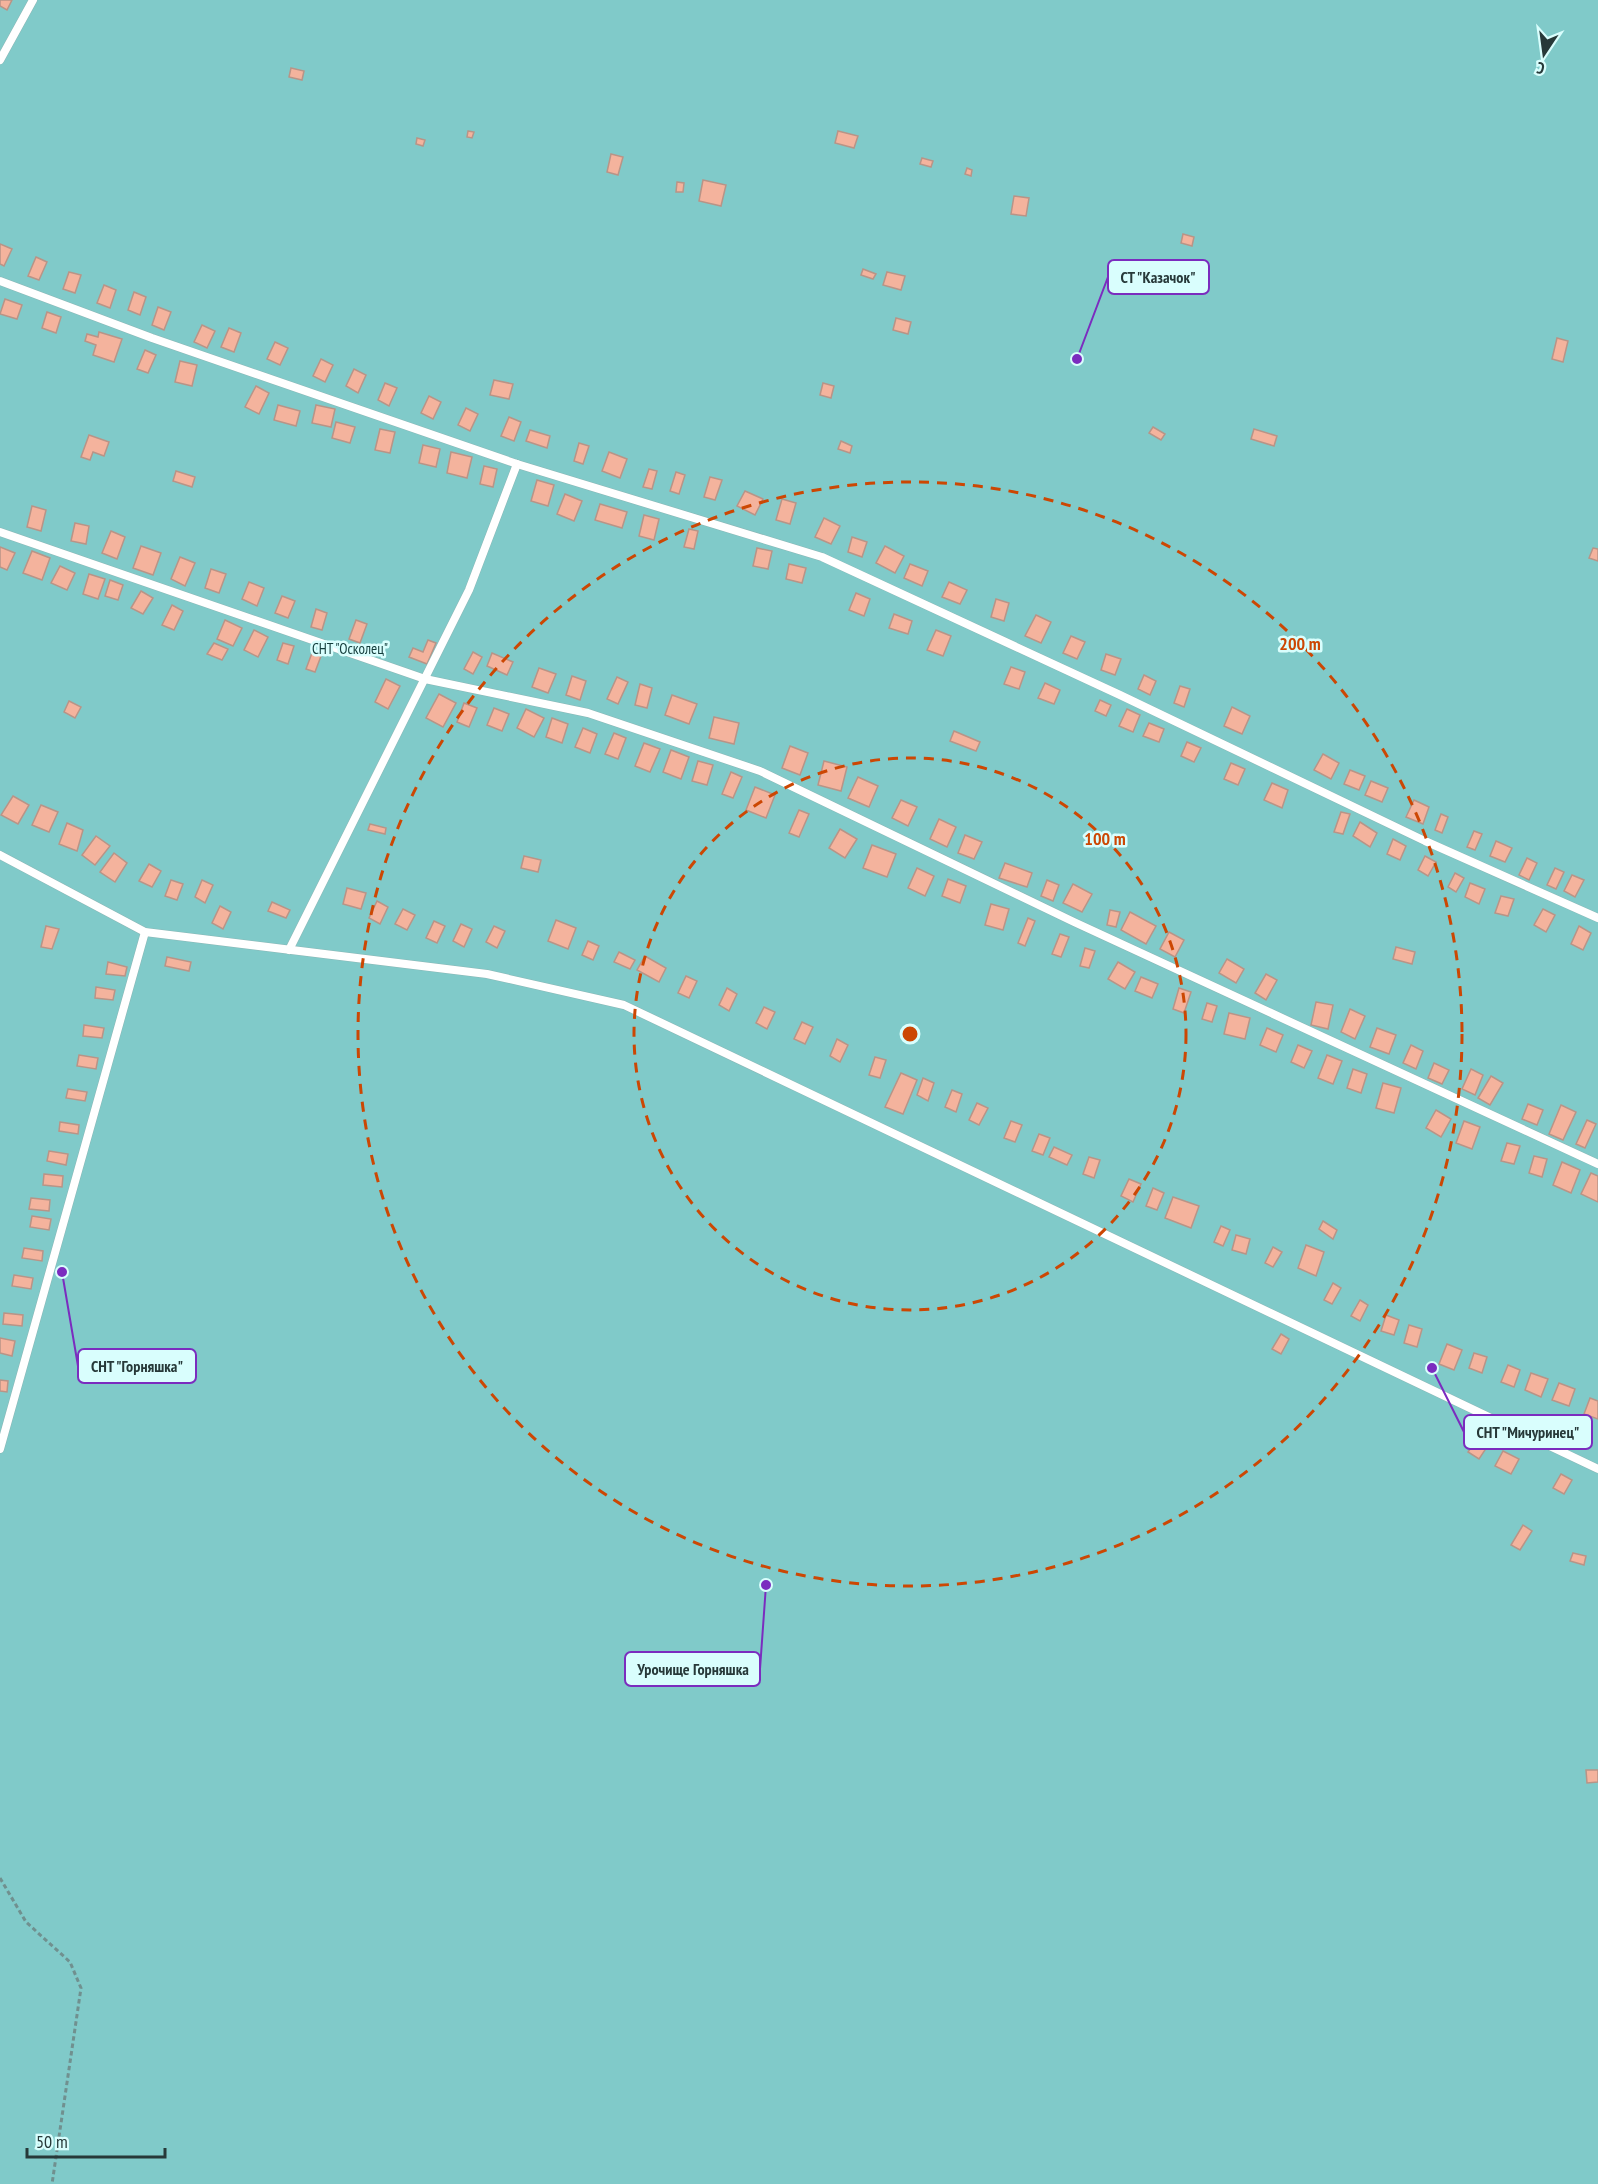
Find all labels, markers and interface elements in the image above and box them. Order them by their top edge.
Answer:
north arrow [1514,24,1574,84]
text: С [1534,58,1546,79]
callout: СТ "Казачок" [1108,260,1209,294]
text: СТ "Казачок" [1120,267,1196,287]
text: 200 m [1279,632,1321,655]
park label: СНТ "Осколец" [312,639,388,658]
text: 100 m [1084,827,1126,850]
centre of rings [900,1024,920,1044]
callout: СНТ "Горняшка" [78,1349,196,1383]
text: СНТ "Горняшка" [91,1356,183,1376]
callout: СНТ "Мичуринец" [1464,1415,1592,1449]
text: СНТ "Мичуринец" [1477,1422,1579,1442]
callout: Урочище Горняшка [625,1652,760,1686]
text: Урочище Горняшка [636,1659,749,1679]
scale bar [27,2121,165,2159]
text: 50 m [36,2130,68,2153]

